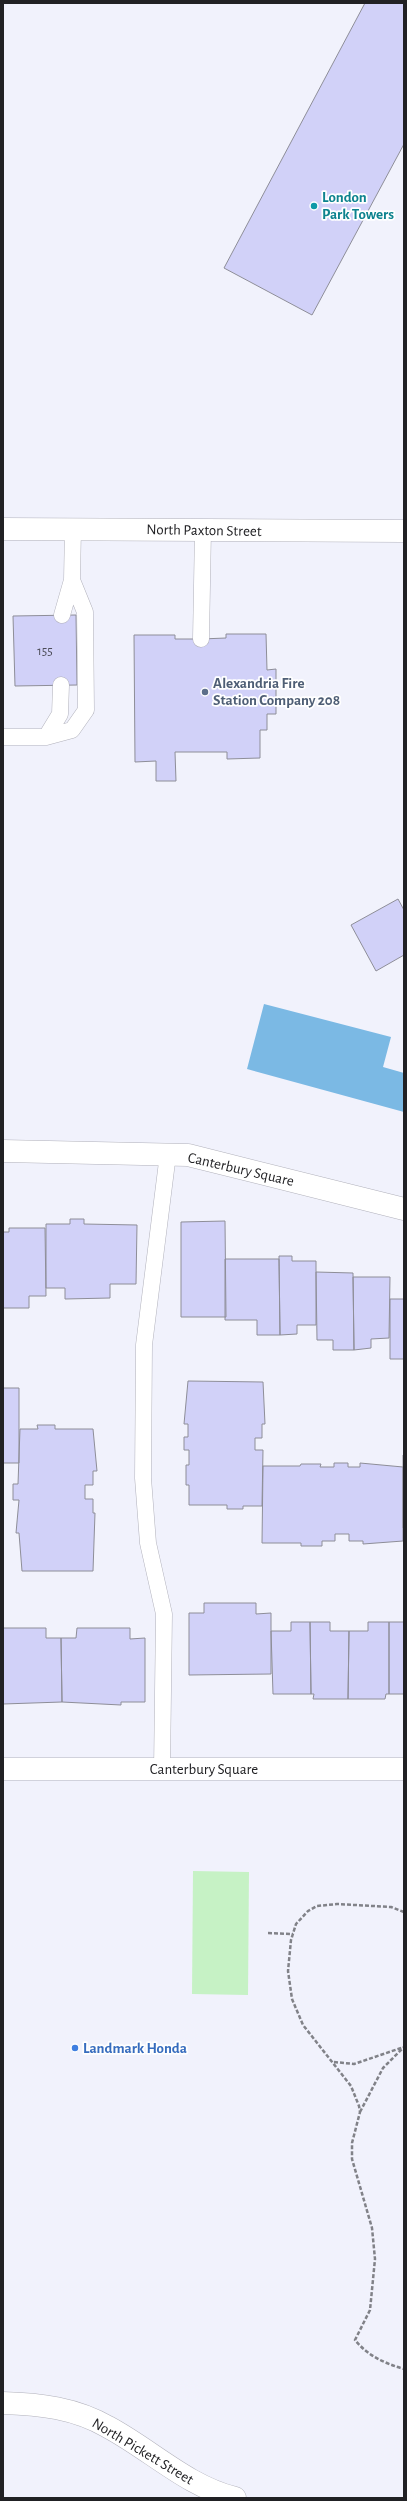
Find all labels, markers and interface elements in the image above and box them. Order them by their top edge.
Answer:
place label: London Park Towers [322,190,394,222]
marker: London Park Towers [309,201,319,211]
street label: North Paxton Street [146,522,262,539]
house number: 155 [37,645,53,658]
place label: Alexandria Fire Station Company 208 [213,676,340,708]
marker: Alexandria Fire Station Company 208 [200,687,210,697]
street label: Canterbury Square [186,1150,295,1189]
street label: Canterbury Square [150,1762,258,1777]
place label: Landmark Honda [83,2041,187,2056]
marker: Landmark Honda [70,2043,80,2053]
street label: North Pickett Street [90,2415,196,2488]

